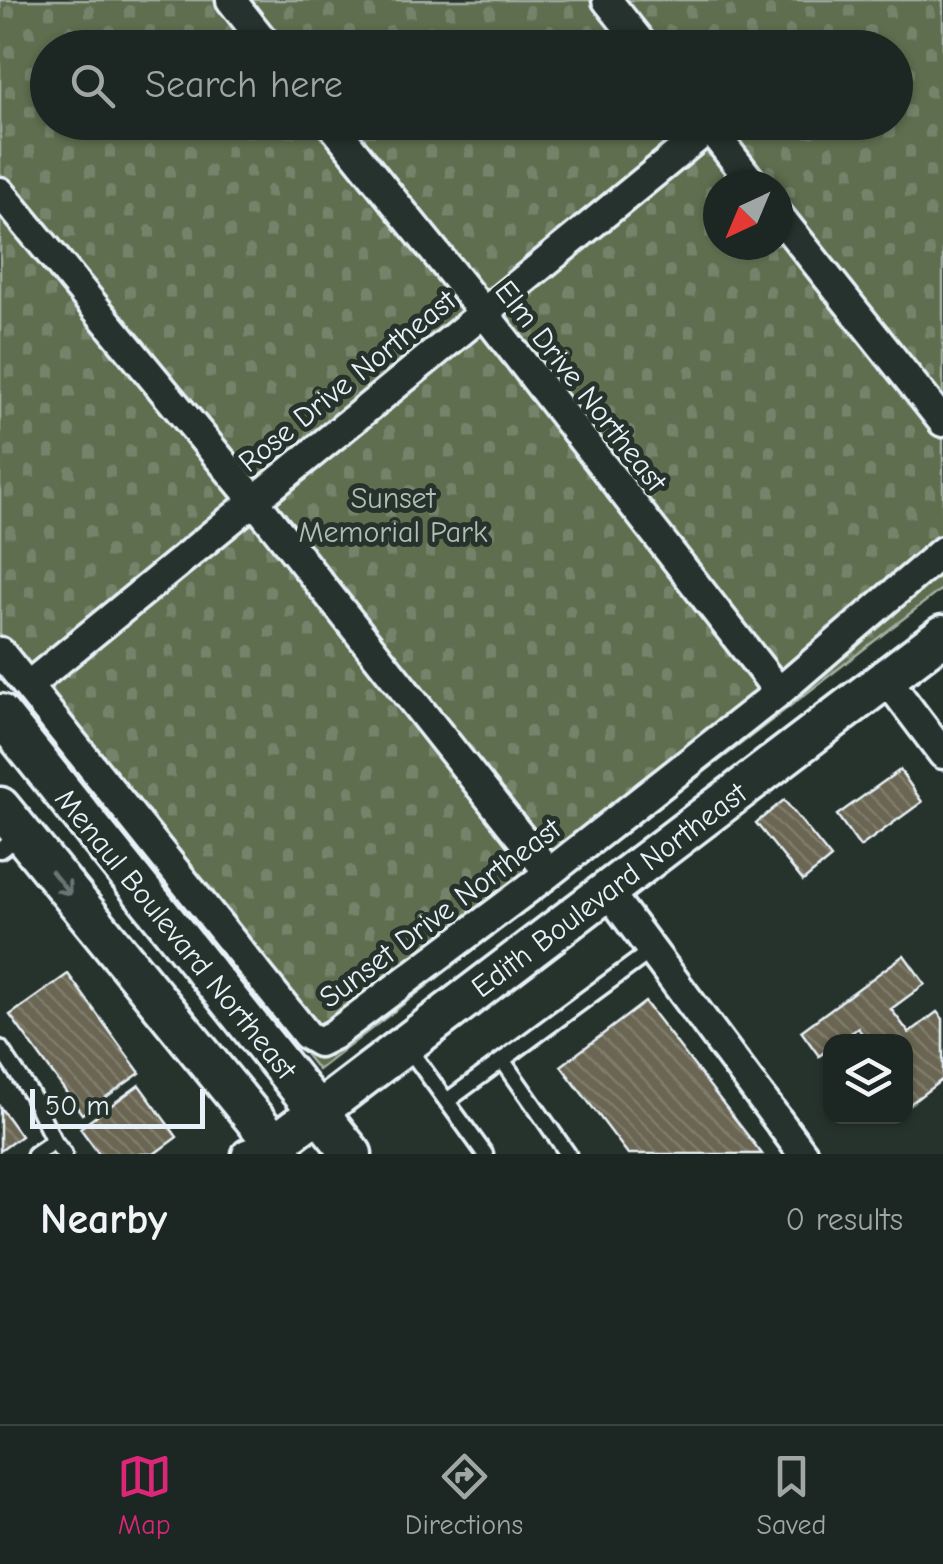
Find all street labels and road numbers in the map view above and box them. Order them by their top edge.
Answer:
street label: Elm Drive Northeast [487,274,675,500]
street label: Rose Drive Northeast [232,282,464,480]
street label: Edith Boulevard Northeast [465,775,755,1005]
street label: Menaul Boulevard Northeast [48,782,305,1088]
street label: Sunset Drive Northeast [313,810,569,1015]

